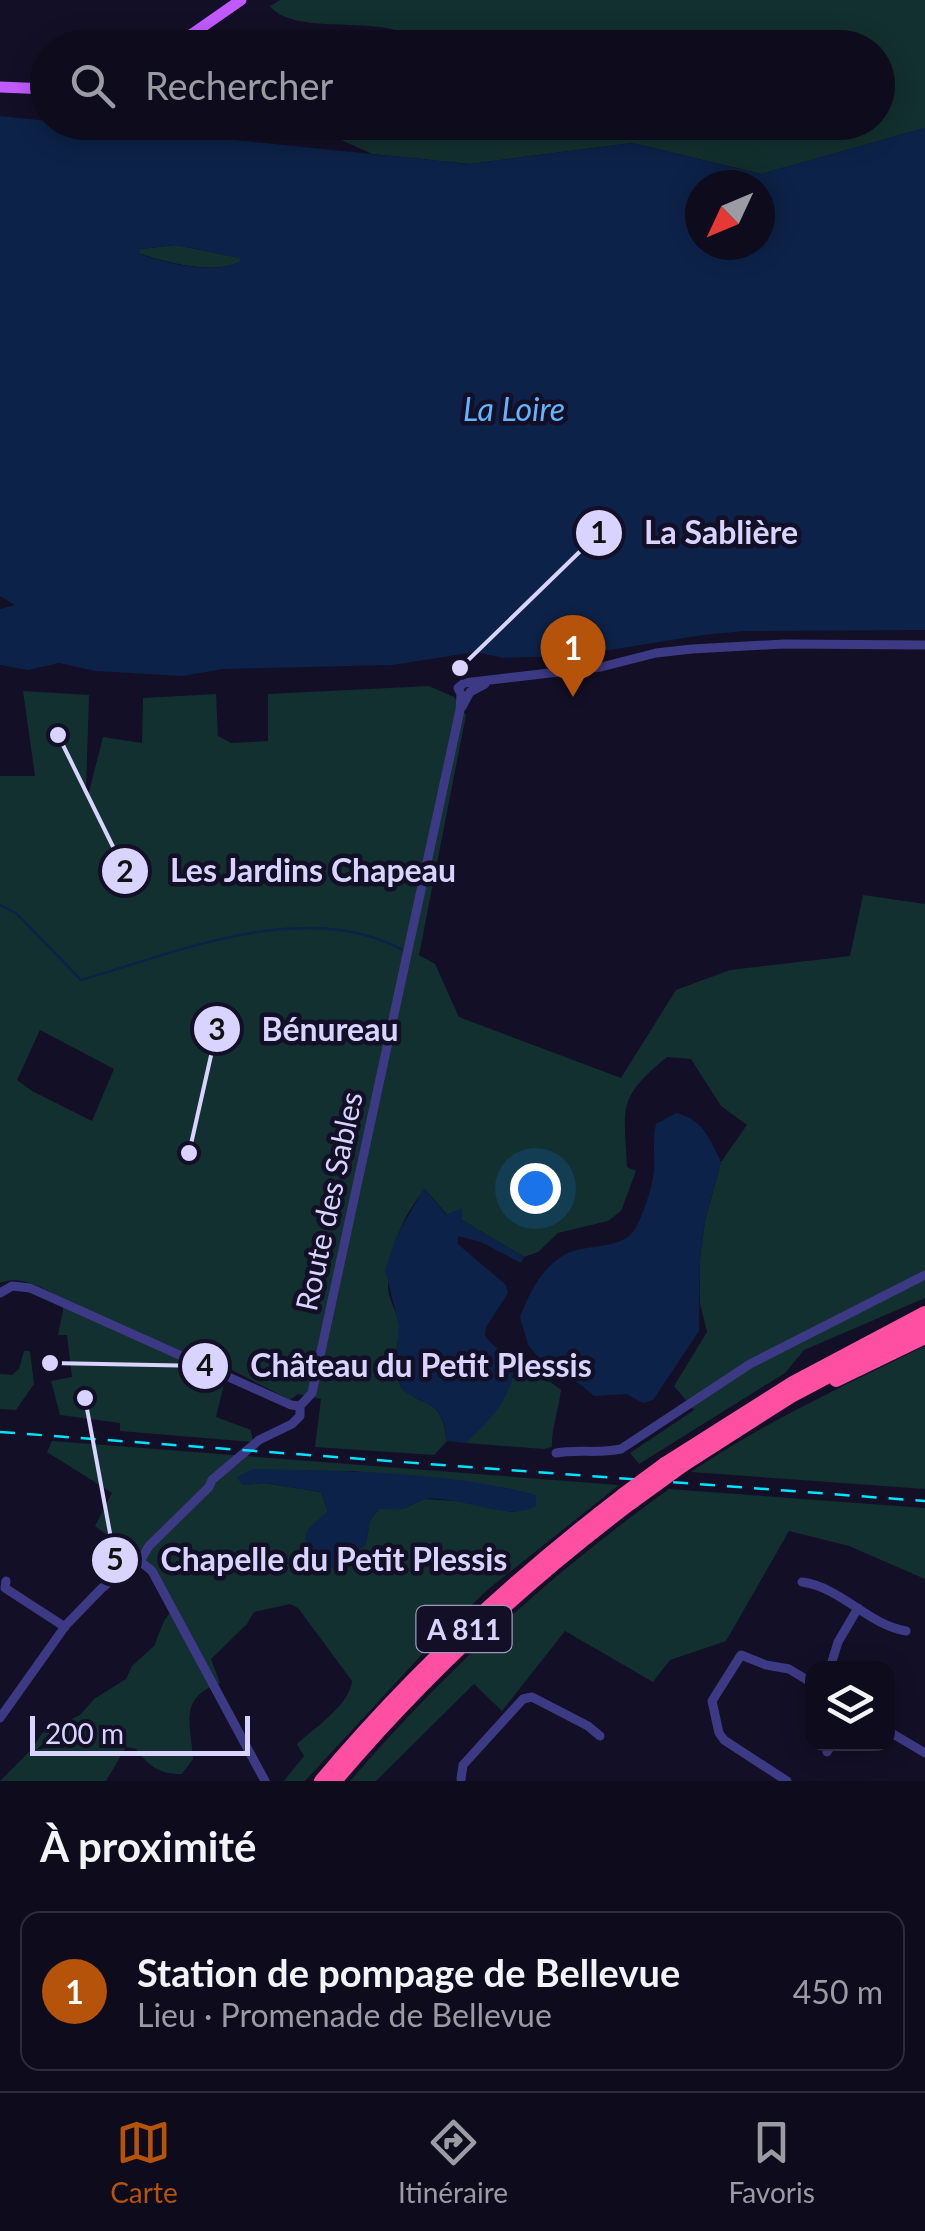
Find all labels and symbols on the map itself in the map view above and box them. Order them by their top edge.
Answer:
north arrow [685,170,775,260]
water label: La Loire [463,389,565,428]
callout: La Sablière [574,502,818,564]
text: La Sablière [644,512,798,551]
text: 1 [590,513,608,549]
pin: 1 [540,614,606,697]
callout: Les Jardins Chapeau [100,840,476,902]
text: Les Jardins Chapeau [170,850,456,889]
text: 2 [116,852,134,888]
callout: Bénureau [192,998,419,1060]
text: Bénureau [262,1009,398,1048]
text: 3 [208,1010,226,1046]
street label: Route des Sables [287,1088,369,1314]
your location [510,1163,561,1214]
callout: Château du Petit Plessis [180,1335,612,1397]
text: Château du Petit Plessis [250,1345,592,1384]
text: 4 [196,1346,214,1382]
callout: Chapelle du Petit Plessis [90,1529,527,1591]
text: Chapelle du Petit Plessis [161,1539,507,1578]
text: 5 [106,1540,124,1576]
road number: A 811 [416,1606,512,1652]
scale bar [30,1711,250,1756]

